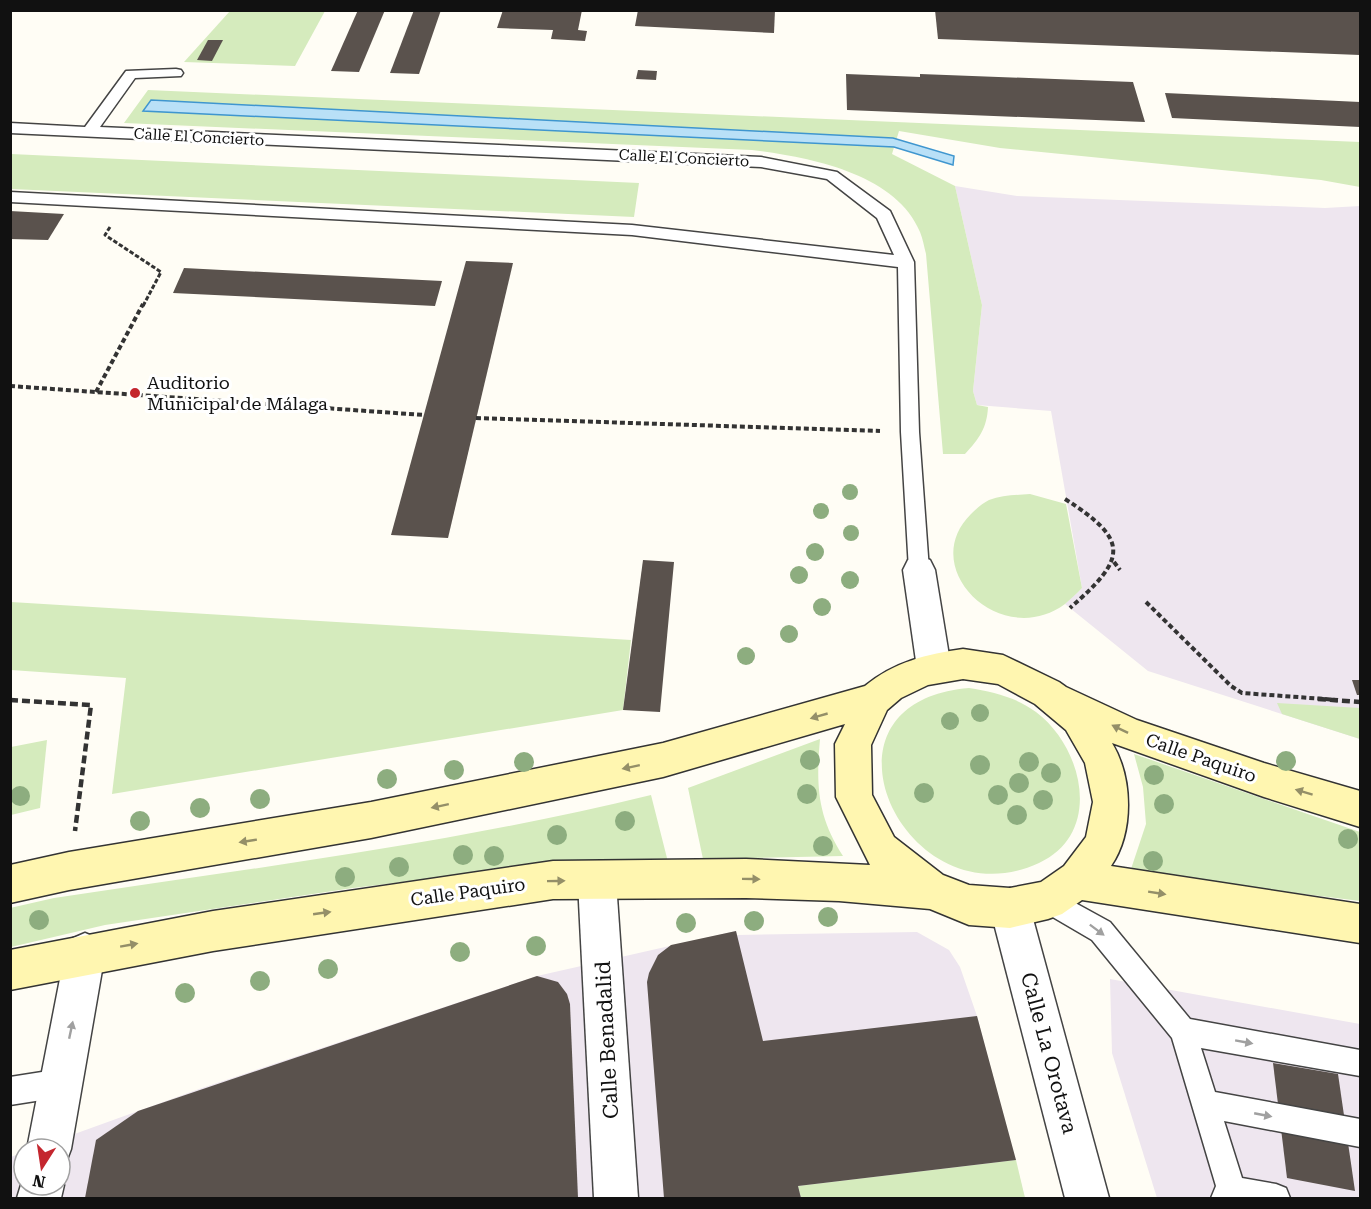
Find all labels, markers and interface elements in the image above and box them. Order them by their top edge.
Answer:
street label: Calle El Concierto [133,125,265,149]
street label: Calle El Concierto [618,146,750,170]
place label: Auditorio Municipal de Málaga [147,372,328,414]
marker: Auditorio Municipal de Málaga [128,386,142,400]
one-way arrow [810,711,828,721]
one-way arrow [1112,724,1129,733]
street label: Calle Paquiro [1143,729,1259,786]
one-way arrow [621,763,640,772]
one-way arrow [1295,787,1313,796]
one-way arrow [430,802,449,811]
one-way arrow [239,836,258,845]
street label: Calle Paquiro [409,873,527,910]
one-way arrow [742,874,761,884]
one-way arrow [547,876,566,885]
one-way arrow [1148,889,1167,898]
one-way arrow [312,908,331,917]
one-way arrow [1090,924,1105,936]
one-way arrow [120,940,139,949]
street label: Calle Benadalid [591,960,623,1120]
street label: Calle La Orotava [1016,970,1082,1137]
one-way arrow [67,1020,77,1039]
one-way arrow [1235,1038,1254,1047]
one-way arrow [1253,1111,1272,1120]
north arrow [12,1137,72,1197]
text: N [31,1171,47,1192]

